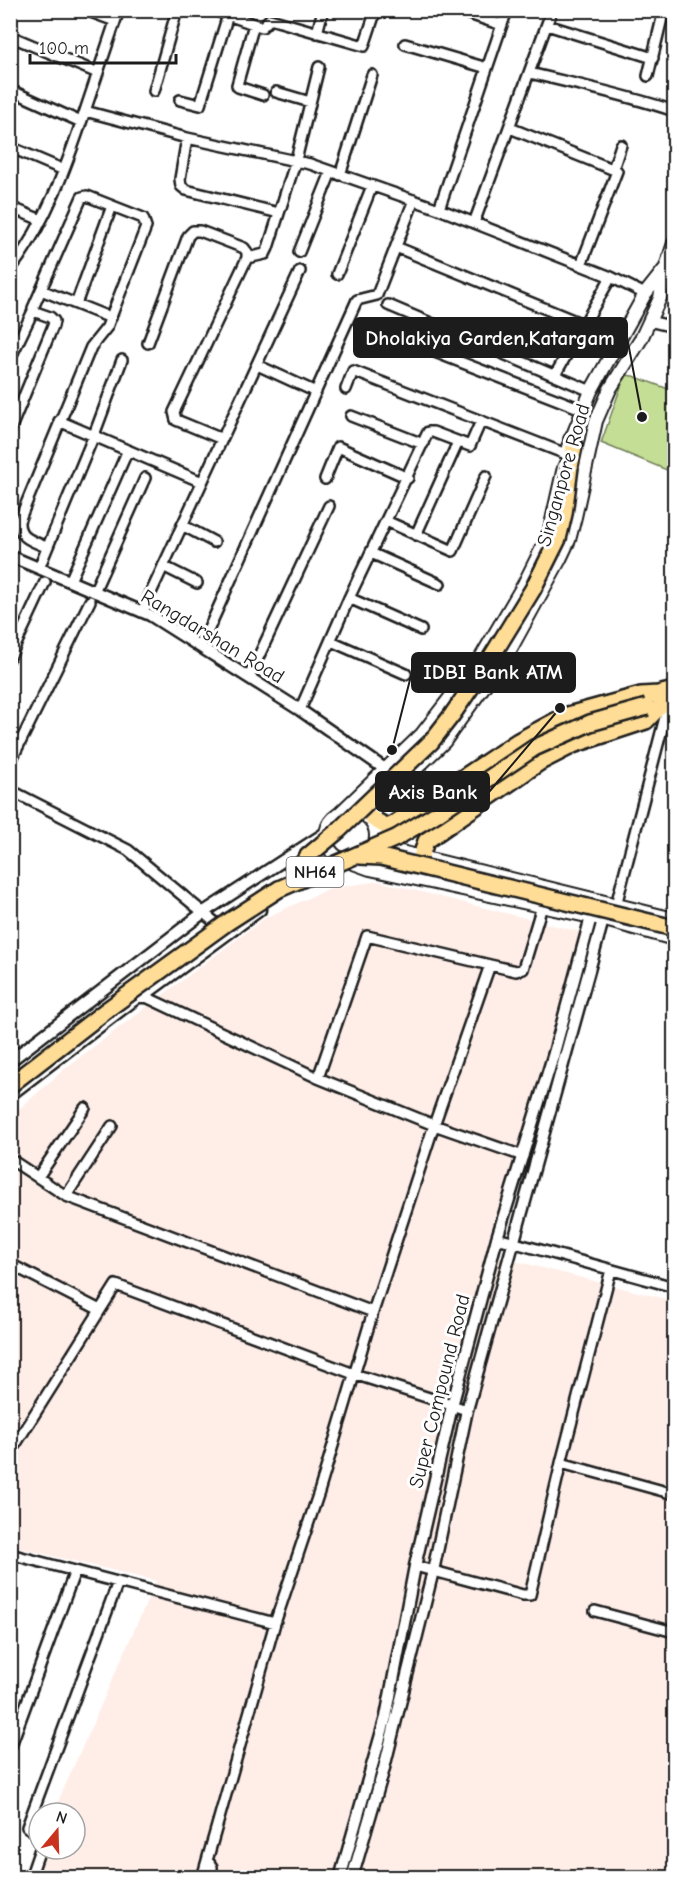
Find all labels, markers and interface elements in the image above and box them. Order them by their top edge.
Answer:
scale bar [30,27,176,65]
text: 100 m [39,38,89,59]
callout: Dholakiya Garden,Katargam [354,318,627,357]
text: Dholakiya Garden,Katargam [365,326,615,350]
street label: Singanpore Road [532,401,595,549]
street label: Rangdarshan Road [137,585,288,688]
callout: IDBI Bank ATM [412,653,575,692]
text: IDBI Bank ATM [423,660,563,684]
callout: Axis Bank [376,772,489,811]
text: Axis Bank [389,780,478,804]
road number: NH64 [286,857,344,887]
street label: Super Compound Road [404,1292,475,1490]
north arrow [27,1801,87,1861]
text: N [54,1808,69,1828]

